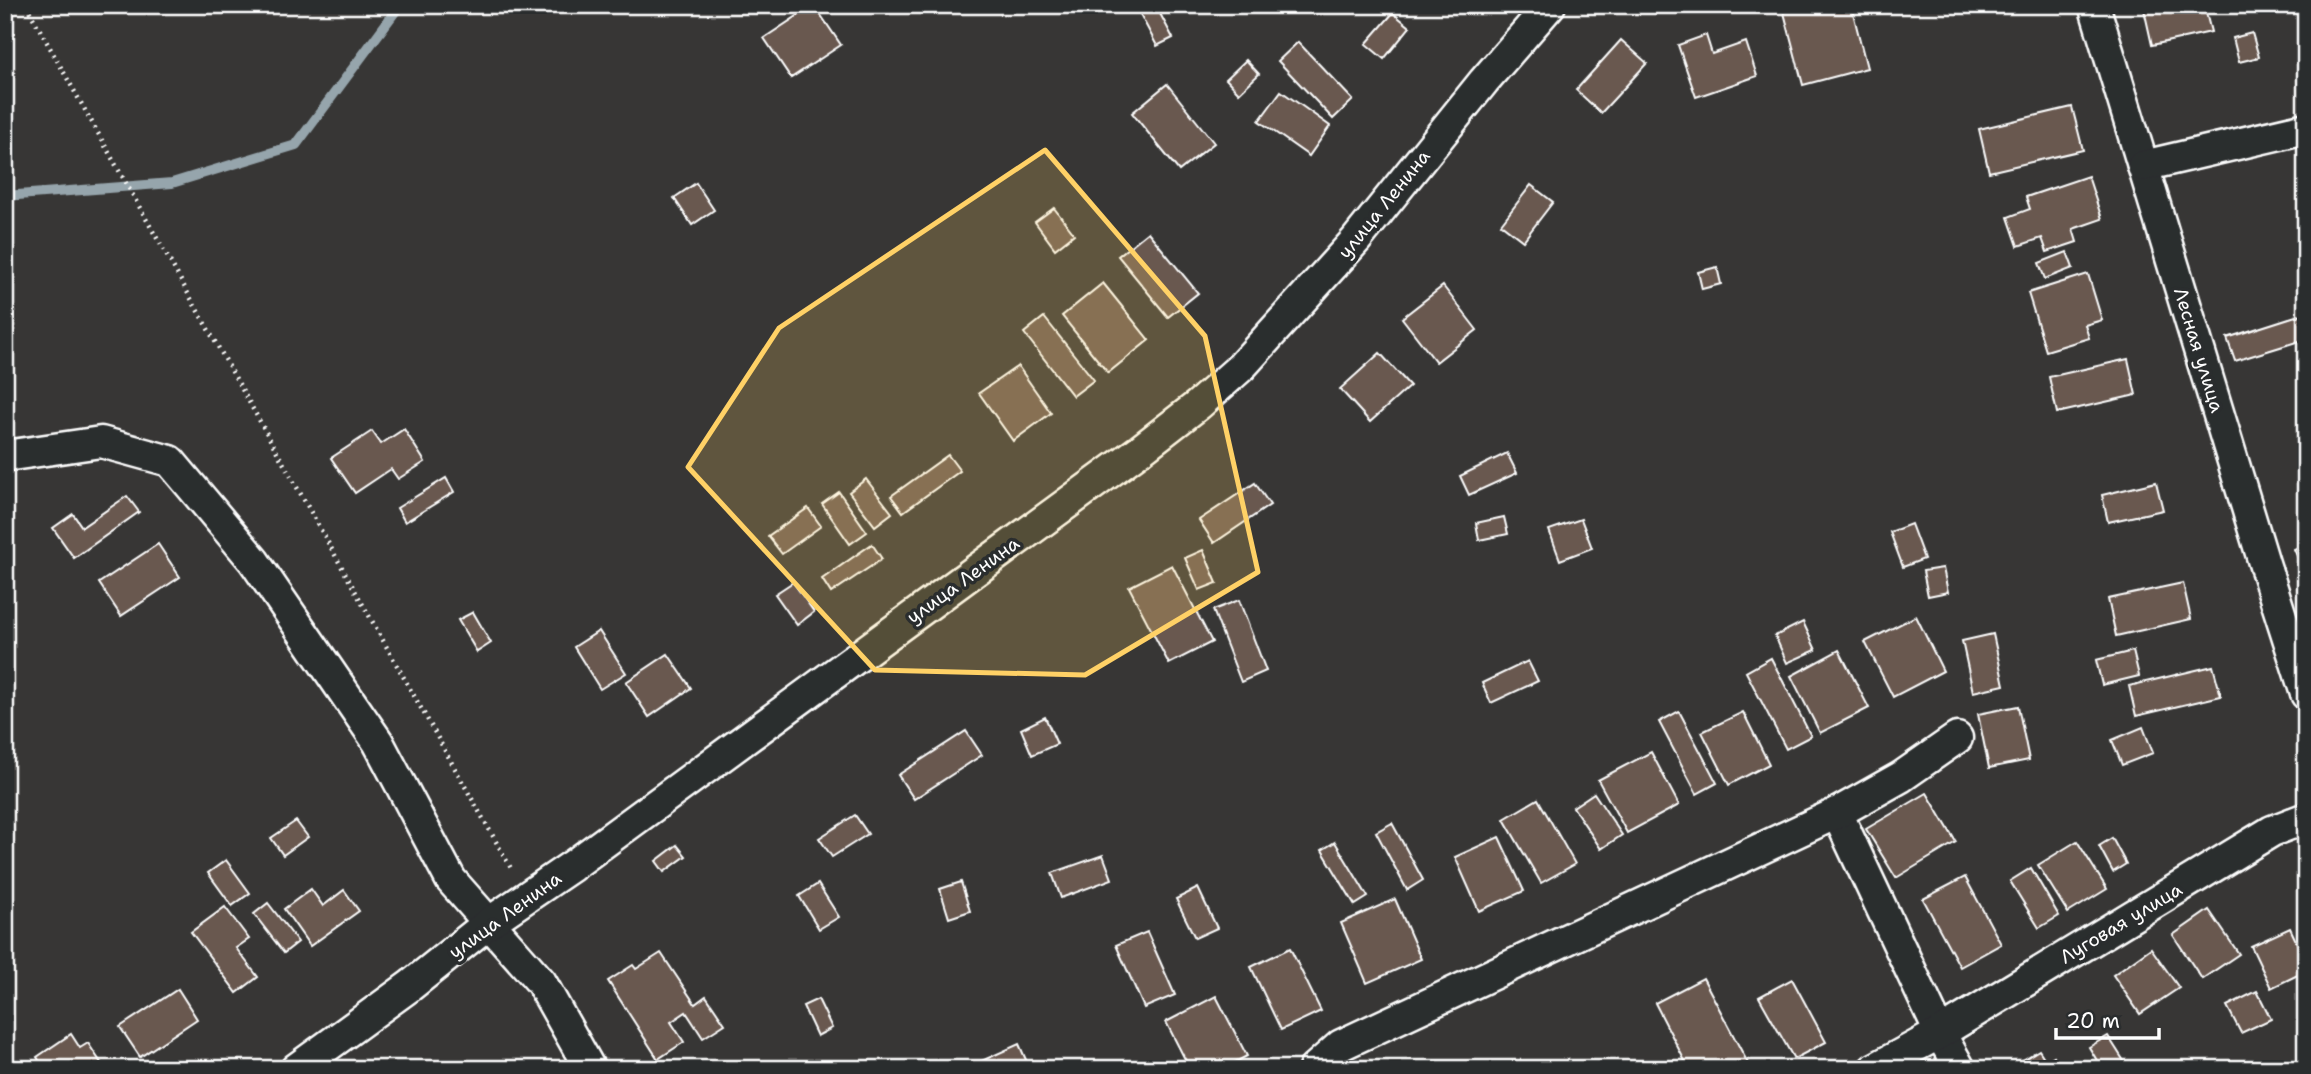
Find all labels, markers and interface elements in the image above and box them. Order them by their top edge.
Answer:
street label: улица Ленина [1332,144,1436,264]
street label: Лесная улица [2168,284,2230,416]
street label: улица Ленина [902,531,1024,629]
street label: улица Ленина [444,866,566,964]
street label: Луговая улица [2055,877,2187,969]
scale bar [2056,997,2159,1041]
text: 20 m [2066,1007,2120,1035]

